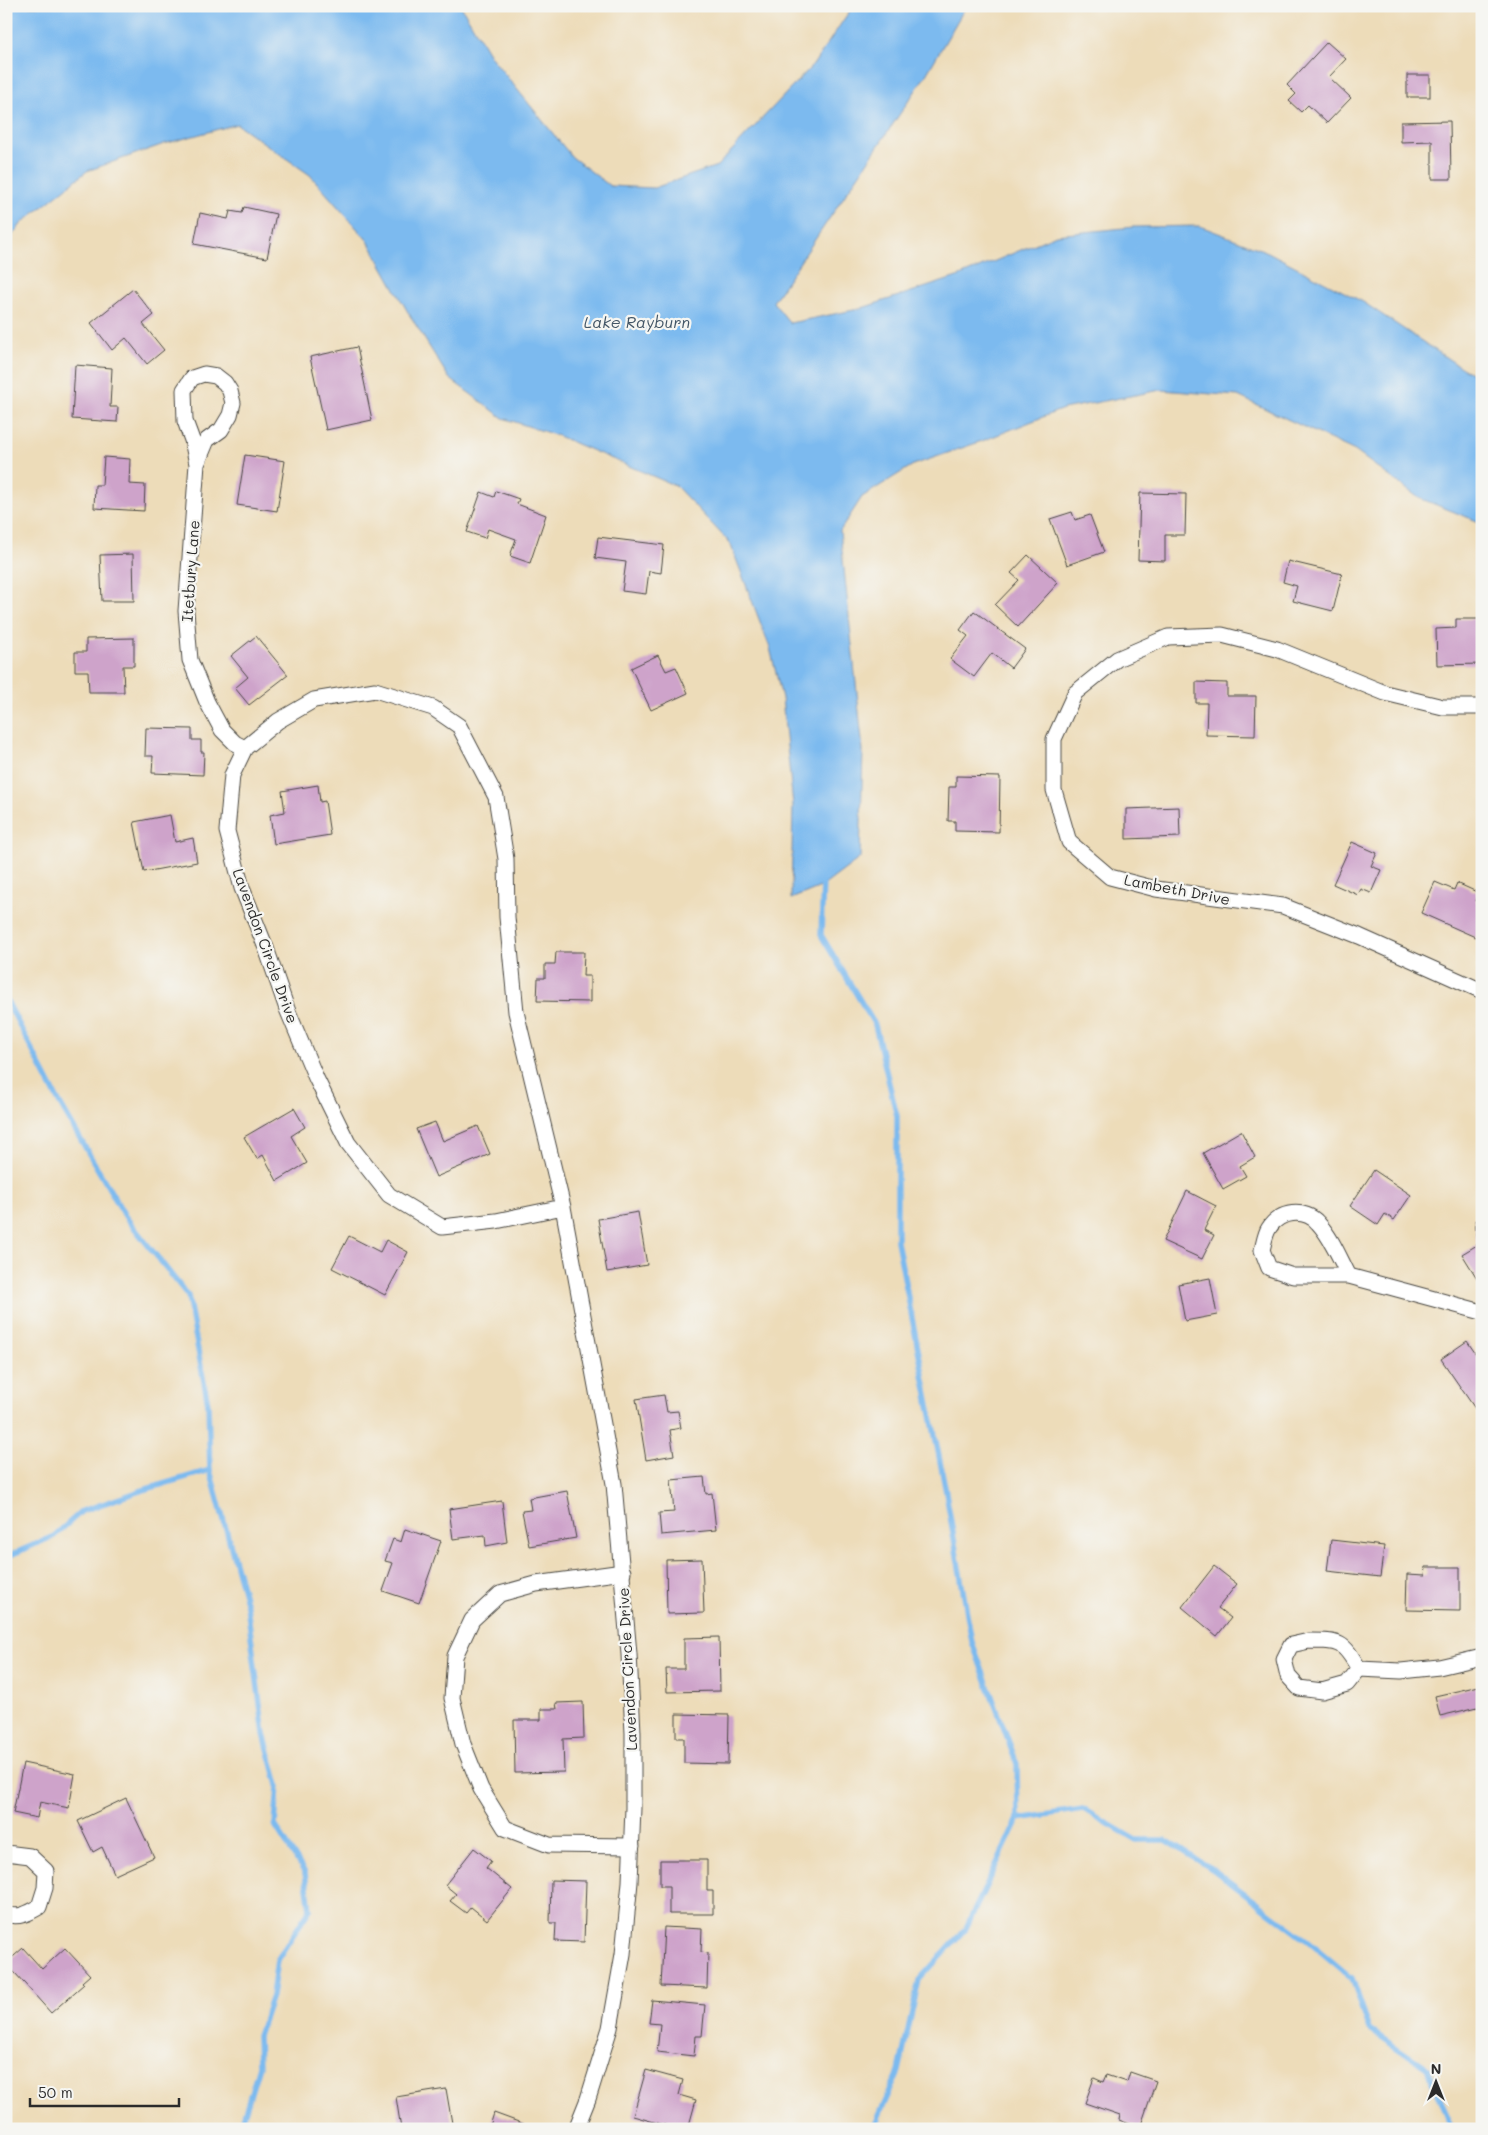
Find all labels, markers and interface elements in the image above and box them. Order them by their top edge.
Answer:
water label: Lake Rayburn [584,311,690,332]
street label: Itetbury Lane [176,519,204,622]
street label: Lavendon Circle Drive [229,865,303,1026]
street label: Lambeth Drive [1122,869,1232,909]
street label: Lavendon Circle Drive [613,1587,641,1751]
north arrow [1410,2058,1460,2108]
text: N [1431,2059,1441,2078]
scale bar [30,2075,179,2107]
text: 50 m [38,2082,73,2102]

